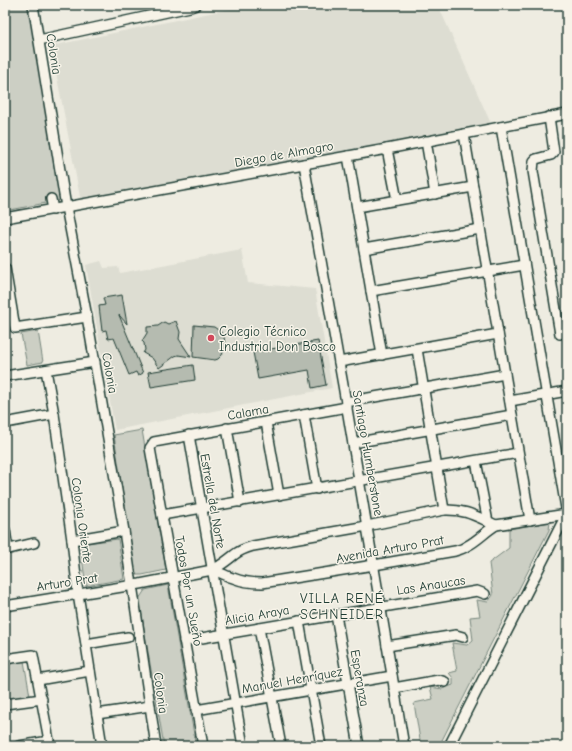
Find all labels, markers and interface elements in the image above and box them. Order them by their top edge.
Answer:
street label: Colonia [43,32,65,76]
street label: Diego de Almagro [233,138,335,170]
place label: Colegio Técnico Industrial Don Bosco [219,324,336,354]
marker: Colegio Técnico Industrial Don Bosco [206,333,216,343]
street label: Colonia [99,351,121,395]
street label: Santiago Humberstone [350,389,387,517]
street label: Calama [226,401,270,423]
street label: Estrella del Norte [197,452,229,550]
street label: Colonia Oriente [69,476,95,564]
street label: Avenida Arturo Prat [335,532,446,566]
street label: Todos Por un Sueño [172,535,206,647]
street label: Arturo Prat [35,570,100,594]
street label: Las Anaucas [396,572,466,598]
district label: VILLA RENÉ SCHNEIDER [300,590,384,623]
street label: Alicia Araya [224,602,290,628]
street label: Esperanza [348,648,372,708]
street label: Manuel Henríquez [241,664,344,696]
street label: Colonia [151,671,171,715]

